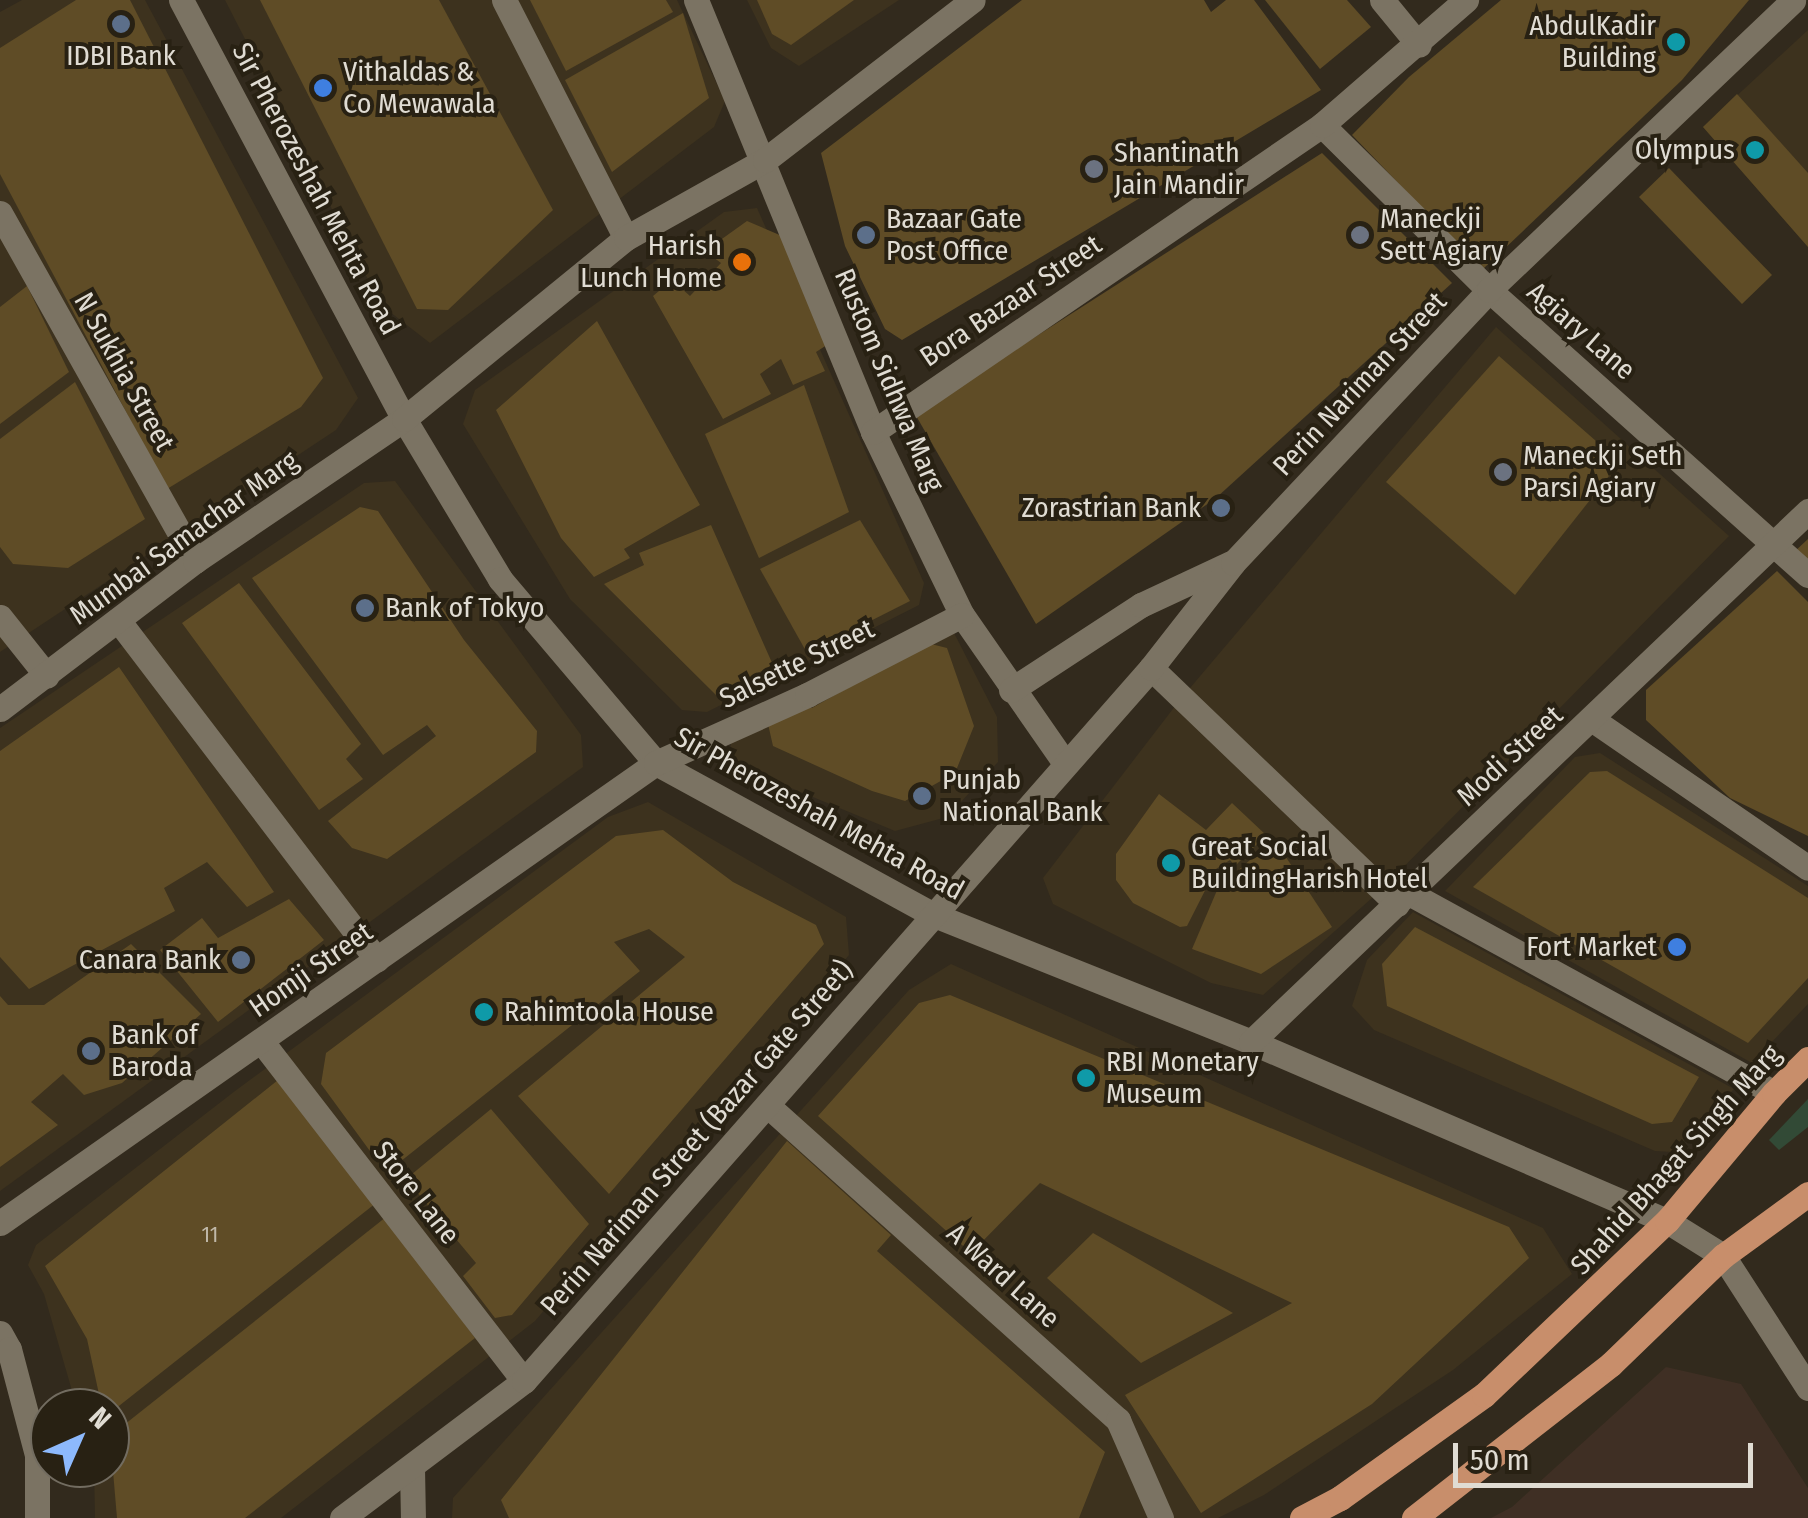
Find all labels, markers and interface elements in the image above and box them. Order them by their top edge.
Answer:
place label: AbdulKadir Building [1529,9,1656,75]
marker: IDBI Bank [110,13,132,35]
marker: AbdulKadir Building [1665,31,1687,53]
street label: Sir Pherozeshah Mehta Road [225,37,407,341]
place label: IDBI Bank [66,39,176,73]
place label: Vithaldas & Co Mewawala [343,55,496,121]
marker: Vithaldas & Co Mewawala [312,77,334,99]
place label: Olympus [1635,133,1735,167]
place label: Shantinath Jain Mandir [1114,136,1244,202]
marker: Olympus [1744,139,1766,161]
marker: Shantinath Jain Mandir [1083,158,1105,180]
place label: Bazaar Gate Post Office [886,202,1022,268]
place label: Maneckji Sett Agiary [1380,202,1504,268]
marker: Bazaar Gate Post Office [855,224,877,246]
marker: Maneckji Sett Agiary [1349,224,1371,246]
street label: Bora Bazaar Street [914,228,1108,374]
place label: Harish Lunch Home [580,229,722,295]
marker: Harish Lunch Home [731,251,753,273]
street label: Rustom Sidhwa Marg [827,264,951,496]
street label: Agiary Lane [1520,275,1642,387]
street label: Perin Nariman Street [1266,285,1454,483]
street label: N Sukhia Street [67,287,181,457]
place label: Maneckji Seth Parsi Agiary [1523,439,1683,505]
street label: Mumbai Samachar Marg [63,444,305,632]
marker: Maneckji Seth Parsi Agiary [1492,461,1514,483]
place label: Zorastrian Bank [1021,491,1201,525]
marker: Zorastrian Bank [1210,497,1232,519]
place label: Bank of Tokyo [385,591,545,625]
marker: Bank of Tokyo [354,597,376,619]
street label: Salsette Street [714,612,880,716]
street label: Modi Street [1450,699,1570,813]
street label: Sir Pherozeshah Mehta Road [668,720,970,908]
place label: Punjab National Bank [942,763,1103,829]
marker: Punjab National Bank [911,785,933,807]
place label: Great Social BuildingHarish Hotel [1191,830,1428,896]
marker: Great Social BuildingHarish Hotel [1160,852,1182,874]
street label: Homji Street [243,915,379,1025]
place label: Fort Market [1526,930,1657,964]
marker: Fort Market [1666,936,1688,958]
place label: Canara Bank [79,943,221,977]
marker: Canara Bank [230,949,252,971]
street label: Perin Nariman Street (Bazar Gate Street) [534,954,860,1322]
place label: Rahimtoola House [504,995,714,1029]
marker: Rahimtoola House [473,1001,495,1023]
place label: Bank of Baroda [111,1018,198,1084]
street label: Shahid Bhagat Singh Marg [1564,1038,1788,1282]
marker: Bank of Baroda [80,1040,102,1062]
place label: RBI Monetary Museum [1106,1045,1259,1111]
marker: RBI Monetary Museum [1075,1067,1097,1089]
street label: Store Lane [365,1135,467,1251]
street label: A Ward Lane [940,1217,1066,1335]
house number: 11 [202,1222,218,1248]
north arrow [30,1388,130,1488]
text: N [83,1400,118,1435]
scale bar [1458,1423,1758,1485]
text: 50 m [1470,1442,1530,1478]

